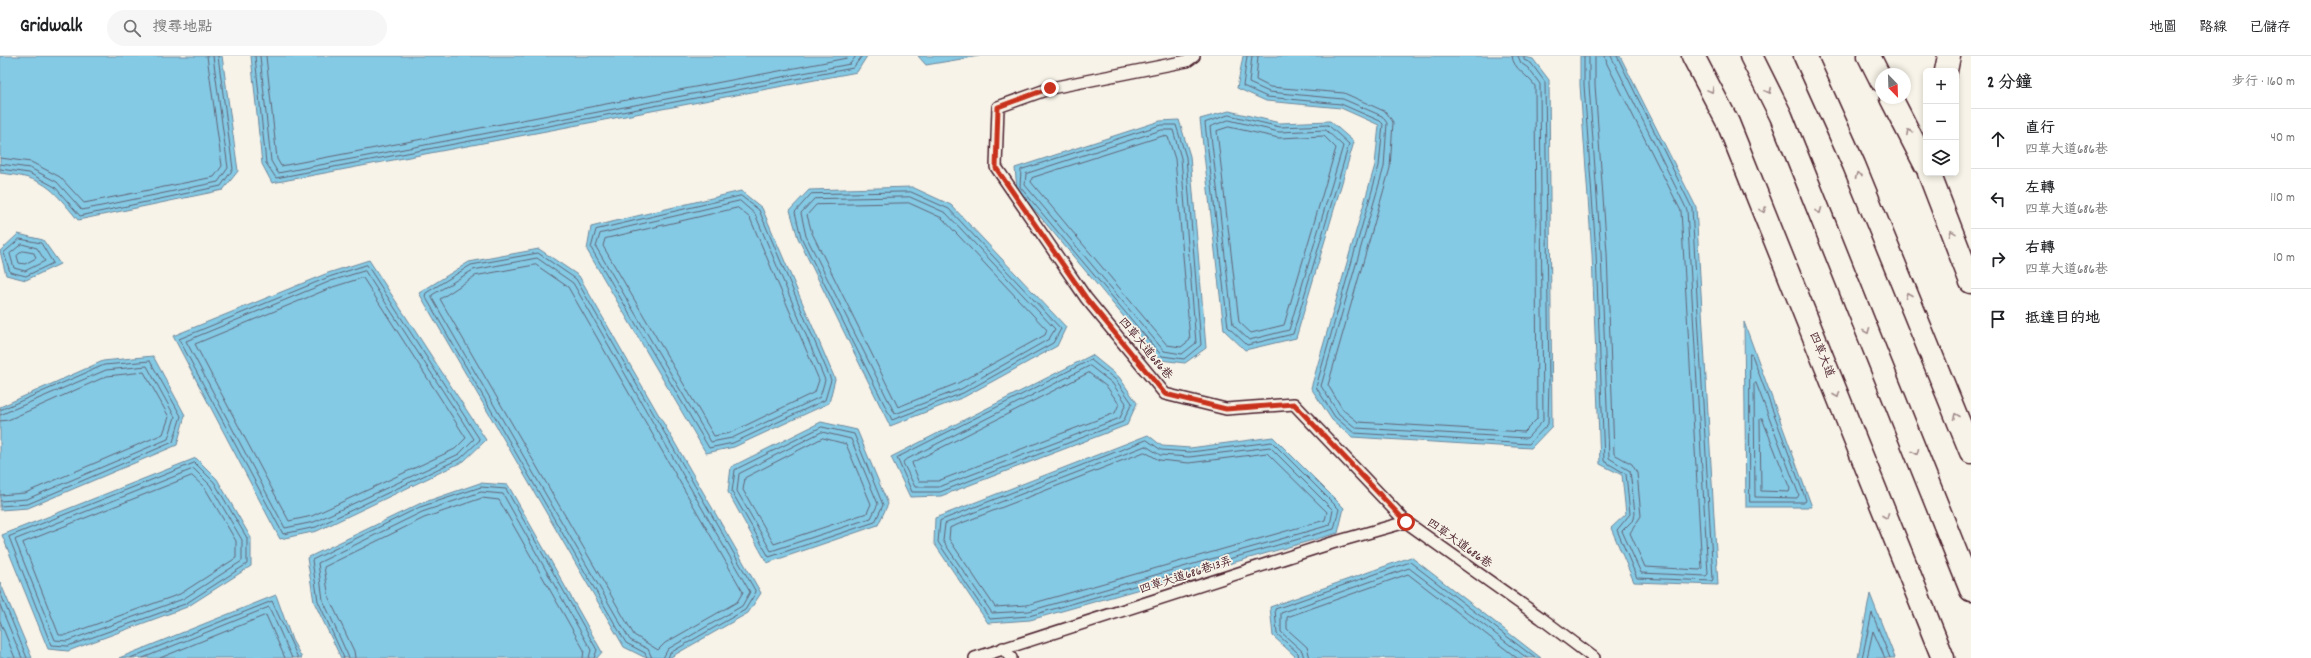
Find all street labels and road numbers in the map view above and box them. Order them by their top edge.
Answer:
street label: 四草大道686巷 [1114,314,1176,384]
street label: 四草大道 [1804,330,1838,380]
street label: 四草大道686巷 [1423,515,1495,573]
street label: 四草大道686巷13弄 [1137,553,1235,599]

